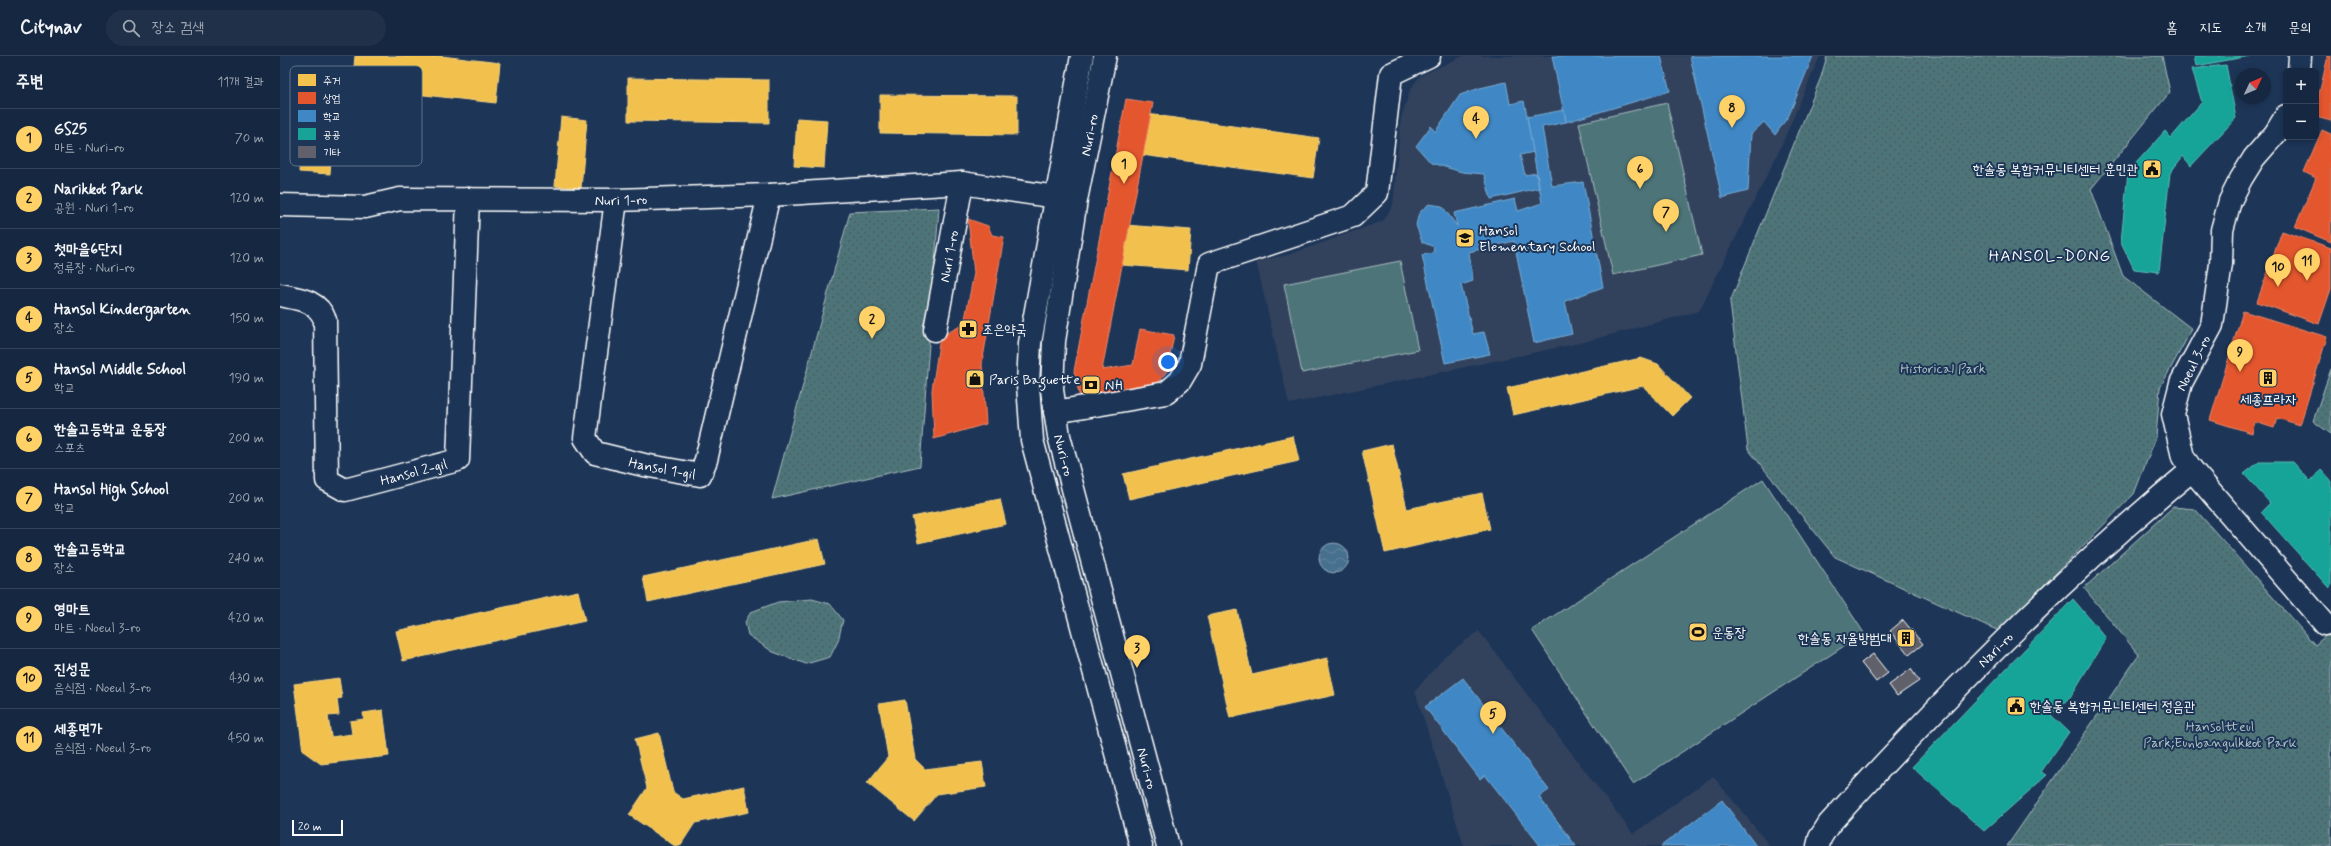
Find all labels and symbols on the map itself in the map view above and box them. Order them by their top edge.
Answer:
legend [290,66,422,166]
north arrow [2235,68,2271,104]
text: 주거 [323,74,341,88]
text: 상업 [323,92,341,106]
pin: 8 [1719,95,1745,128]
pin: 4 [1463,106,1489,139]
text: 학교 [323,110,341,124]
street label: Nuri-ro [1077,113,1103,158]
text: 공공 [323,128,341,142]
text: 기타 [323,146,341,160]
pin: 1 [1111,151,1137,184]
pin: 6 [1627,156,1653,189]
public building icon: 한솔동 복합커뮤니티센터 훈민관 [2141,158,2163,180]
place label: 한솔동 복합커뮤니티센터 훈민관 [1973,161,2138,179]
street label: Nuri 1-ro [595,191,648,210]
pin: 7 [1653,199,1679,232]
place label: Hansol Elementary School [1479,222,1595,256]
school or university icon: Hansol Elementary School [1454,227,1476,249]
street label: Nuri 1-ro [936,229,963,284]
district label: HANSOL-DONG [1989,246,2111,267]
pin: 11 [2294,248,2320,281]
pin: 10 [2265,254,2291,287]
pin: 2 [859,306,885,339]
pharmacy icon: 조은약국 [957,318,979,340]
place label: 조은약국 [982,321,1027,339]
street label: Noeul 3-ro [2173,333,2215,394]
pin: 9 [2227,339,2253,372]
your location [1158,352,1178,372]
park label: Historical Park [1900,360,1986,378]
building icon: 세종프라자 [2257,367,2279,389]
shop icon: Paris Baguette [964,368,986,390]
place label: Paris Baguette [989,371,1080,391]
bank icon: NH [1080,374,1102,396]
place label: NH [1105,377,1123,395]
place label: 세종프라자 [2240,391,2297,409]
street label: Nuri-ro [1049,433,1077,478]
street label: Hansol 1-gil [627,454,697,484]
street label: Hansol 2-gil [378,455,449,490]
sports icon: 운동장 [1687,621,1709,643]
place label: 운동장 [1712,624,1747,642]
building icon: 한솔동 자율방범대 [1895,627,1917,649]
street label: Nari-ro [1974,629,2018,672]
place label: 한솔동 자율방범대 [1798,630,1892,648]
pin: 3 [1124,635,1150,668]
public building icon: 한솔동 복합커뮤니티센터 정음관 [2005,695,2027,717]
place label: 한솔동 복합커뮤니티센터 정음관 [2030,698,2195,716]
pin: 5 [1480,701,1506,734]
park label: Hansoltteul Park;Eunbangulkkot Park [2143,718,2297,752]
street label: Nuri-ro [1132,746,1161,791]
scale bar [292,818,343,837]

